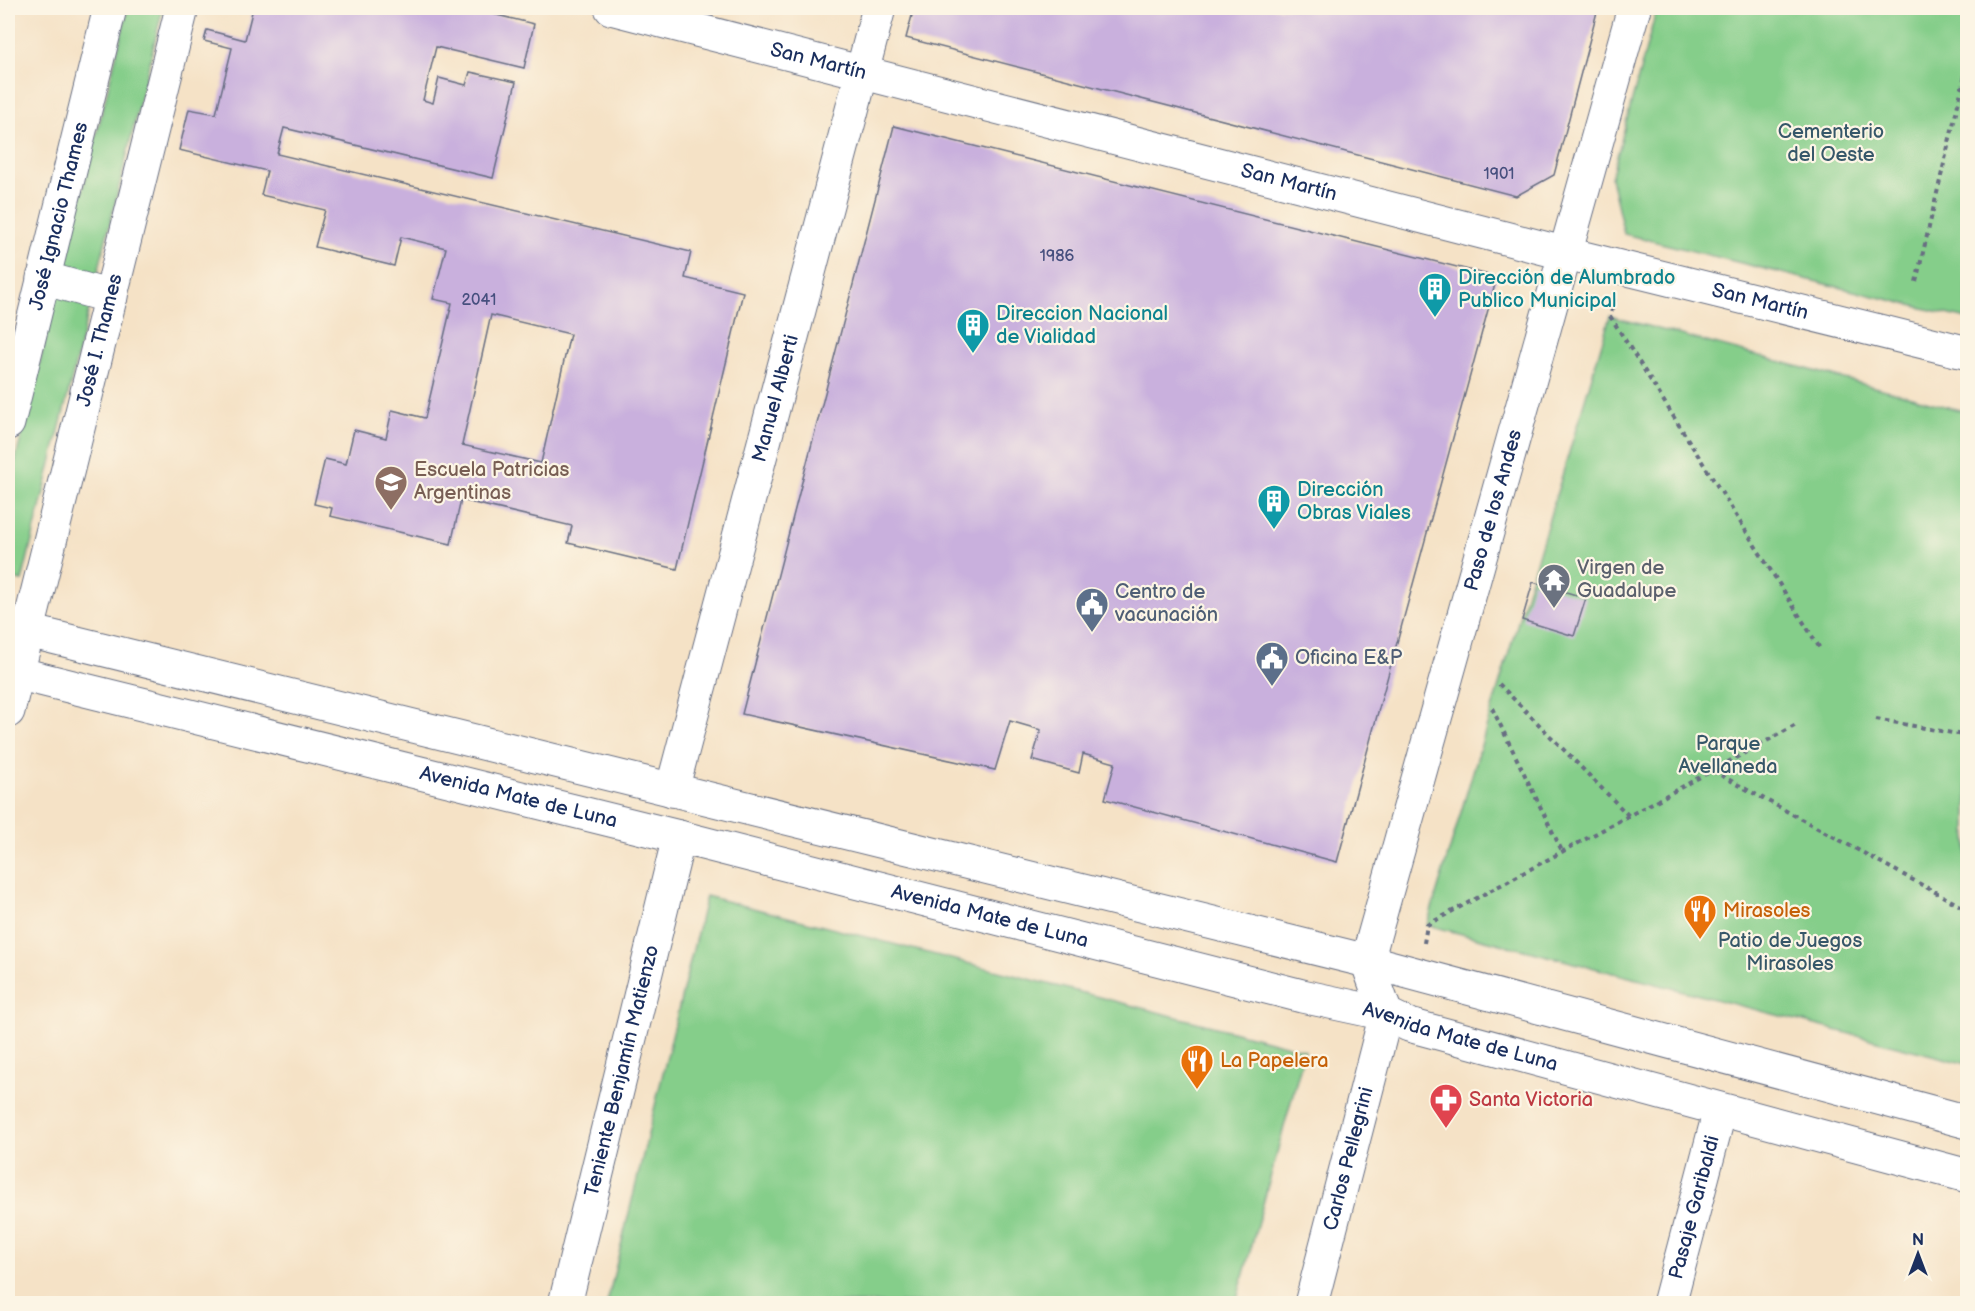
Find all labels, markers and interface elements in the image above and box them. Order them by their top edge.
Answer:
street label: San Martín [768,37,869,85]
street label: José Ignacio Thames [24,120,94,313]
park label: Cementerio del Oeste [1778,120,1884,167]
street label: San Martín [1238,159,1340,206]
house number: 1901 [1483,165,1515,184]
house number: 1986 [1040,247,1074,266]
place label: Dirección de Alumbrado Publico Municipal [1458,266,1675,313]
street label: José I. Thames [72,271,128,409]
building icon: Dirección de Alumbrado Publico Municipal [1417,271,1453,318]
street label: San Martín [1709,278,1811,325]
house number: 2041 [462,291,496,310]
place label: Direccion Nacional de Vialidad [996,302,1168,349]
building icon: Direccion Nacional de Vialidad [955,307,991,354]
street label: Manuel Alberti [747,332,804,465]
street label: Paso de los Andes [1459,427,1527,594]
place label: Escuela Patricias Argentinas [414,458,570,505]
school or university icon: Escuela Patricias Argentinas [373,464,409,511]
place label: Dirección Obras Viales [1297,478,1411,525]
building icon: Dirección Obras Viales [1256,483,1292,530]
place label: Virgen de Guadalupe [1577,556,1676,603]
temple icon: Virgen de Guadalupe [1536,562,1572,609]
place label: Centro de vacunación [1114,580,1218,627]
public building icon: Centro de vacunación [1074,586,1110,633]
public building icon: Oficina E&P [1254,640,1290,687]
place label: Oficina E&P [1295,646,1403,670]
park label: Parque Avellaneda [1679,732,1777,779]
street label: Avenida Mate de Luna [417,761,620,833]
street label: Avenida Mate de Luna [889,880,1091,953]
restaurant icon: Mirasoles [1682,893,1718,940]
place label: Mirasoles [1723,899,1811,923]
park label: Patio de Juegos Mirasoles [1718,929,1862,976]
street label: Teniente Benjamín Matienzo [580,943,664,1199]
street label: Avenida Mate de Luna [1361,997,1560,1077]
restaurant icon: La Papelera [1179,1043,1215,1090]
place label: La Papelera [1220,1049,1329,1073]
pharmacy icon: Santa Victoria [1428,1082,1464,1129]
street label: Carlos Pellegrini [1318,1084,1379,1233]
place label: Santa Victoria [1469,1088,1593,1112]
street label: Pasaje Garibaldi [1664,1133,1725,1282]
north arrow [1888,1224,1948,1284]
text: N [1912,1231,1924,1250]

